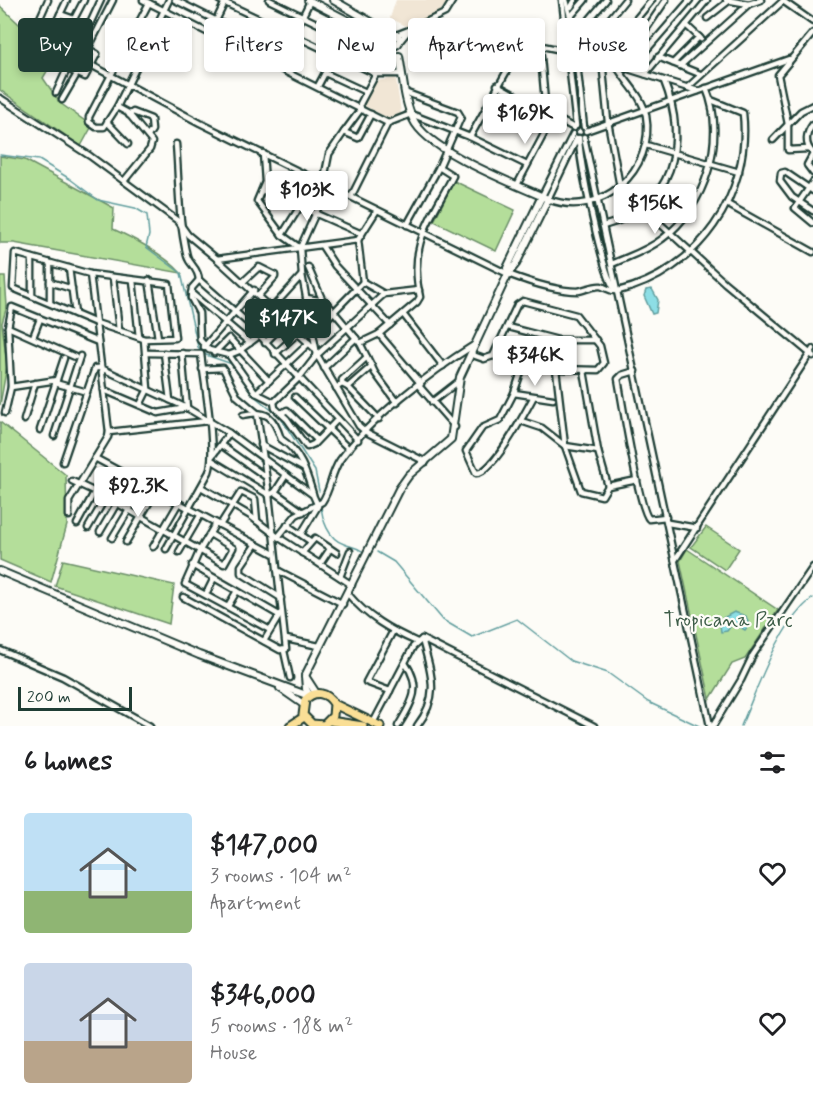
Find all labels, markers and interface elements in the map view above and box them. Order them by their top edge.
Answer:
chip: Buy [18,18,93,72]
chip: Rent [105,18,192,72]
chip: Filters [204,18,304,72]
chip: New [316,18,396,72]
chip: Apartment [408,18,545,72]
chip: House [557,18,649,72]
pin: $169K [483,94,567,145]
text: $169K [497,100,553,127]
pin: $103K [265,171,349,222]
text: $103K [280,177,334,204]
pin: $156K [613,184,697,235]
text: $156K [628,190,682,217]
pin: $147K [246,299,330,350]
text: $147K [259,305,317,332]
pin: $346K [493,336,577,387]
text: $346K [507,342,563,369]
pin: $92.3K [89,467,187,518]
text: $92.3K [108,473,168,500]
park label: Tropicana Parc [663,607,793,634]
scale bar [18,684,132,712]
text: 200 m [27,687,71,708]
text: 6 homes [24,745,112,779]
icon: filters [756,746,789,779]
text: $147,000 [210,829,318,863]
icon: home [72,837,144,909]
icon: heart [756,857,789,890]
text: 3 rooms · 104 m² [210,863,352,890]
text: Apartment [210,890,301,917]
text: $346,000 [210,979,316,1013]
icon: home [72,987,144,1059]
icon: heart [756,1007,789,1040]
text: 5 rooms · 188 m² [210,1013,353,1040]
text: House [210,1040,257,1067]

